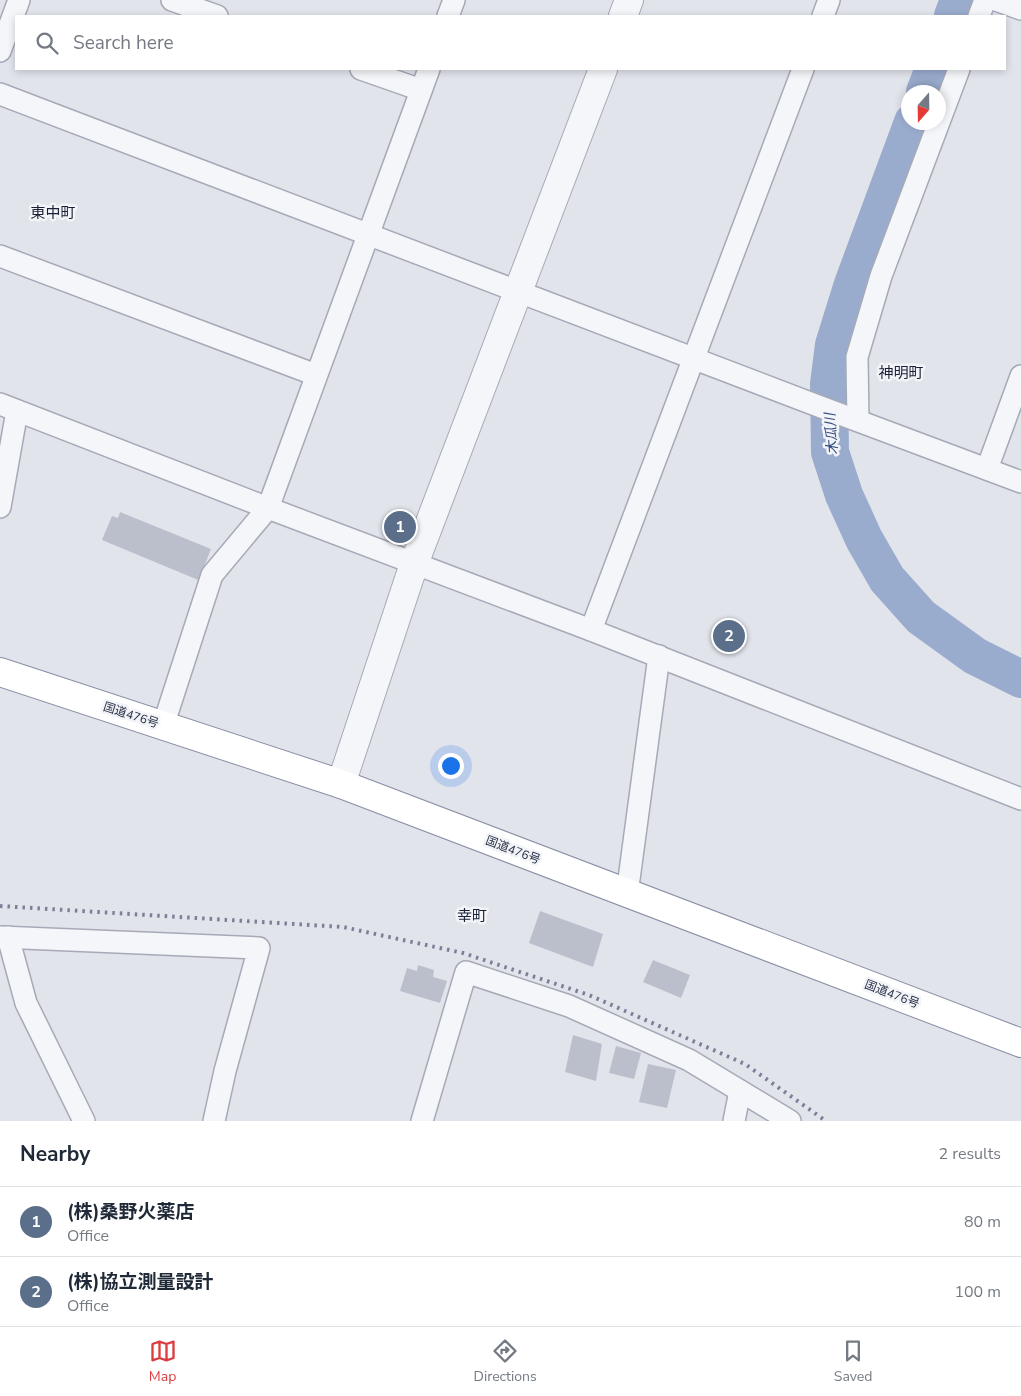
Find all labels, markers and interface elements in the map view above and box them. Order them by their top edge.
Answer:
search box [15,15,1006,70]
icon: search [33,29,61,57]
text: Search here [73,30,174,56]
north arrow [901,85,946,130]
district label: 東中町 [30,203,76,223]
district label: 神明町 [878,363,924,383]
water label: 木瓜川 [820,410,842,456]
pin: 1 [384,508,416,546]
pin: 2 [713,617,745,655]
street label: 国道476号 [101,698,161,732]
your location [438,753,464,779]
street label: 国道476号 [483,832,543,868]
district label: 幸町 [457,906,487,926]
street label: 国道476号 [862,976,922,1012]
text: Nearby [20,1140,90,1168]
text: 2 results [939,1143,1001,1165]
text: (株)桑野火薬店 [67,1199,195,1225]
text: 1 [31,1211,41,1233]
text: 80 m [964,1211,1001,1233]
text: Office [67,1225,109,1247]
text: (株)協立測量設計 [67,1269,214,1295]
text: 2 [31,1281,41,1303]
text: 100 m [954,1281,1001,1303]
text: Office [67,1295,109,1317]
tab: Map [149,1337,177,1386]
tab: Directions [474,1337,537,1386]
tab: Saved [834,1337,872,1386]

